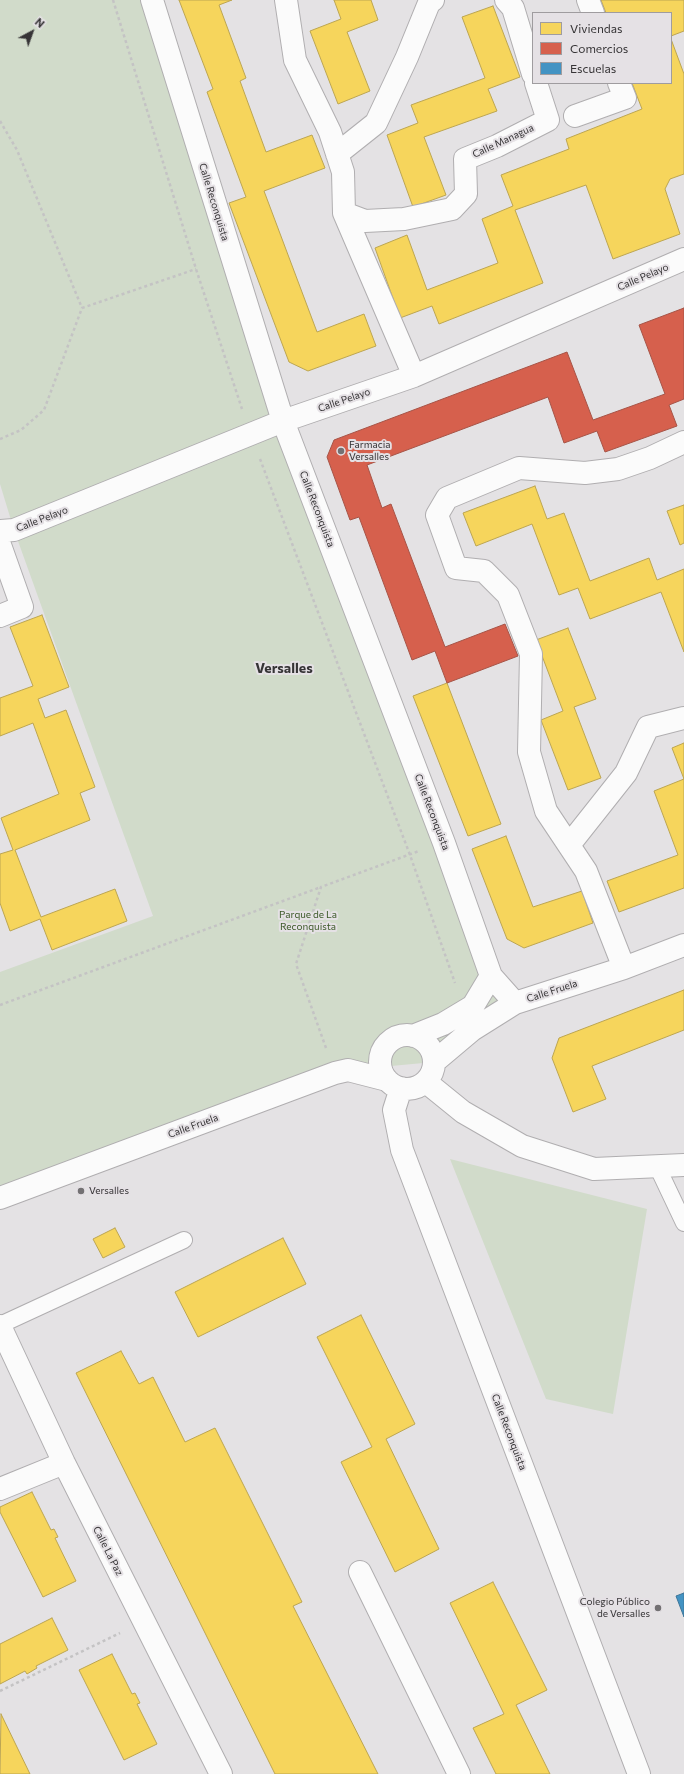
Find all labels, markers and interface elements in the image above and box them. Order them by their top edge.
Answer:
north arrow [12,12,52,52]
legend [532,12,672,84]
text: N [33,15,48,30]
text: Viviendas [570,21,622,35]
text: Comercios [570,41,628,55]
text: Escuelas [570,61,616,75]
street label: Calle Managua [470,122,536,160]
street label: Calle Reconquista [196,162,232,242]
street label: Calle Pelayo [616,261,670,293]
street label: Calle Pelayo [316,385,372,415]
place label: Farmacia Versalles [349,439,390,462]
marker: Farmacia Versalles [336,446,346,456]
street label: Calle Reconquista [297,469,337,549]
street label: Calle Pelayo [14,504,70,534]
district label: Versalles [255,660,313,676]
street label: Calle Reconquista [412,772,452,852]
park label: Parque de La Reconquista [279,909,337,932]
street label: Calle Fruela [525,977,579,1005]
street label: Calle Fruela [166,1111,220,1141]
place label: Versalles [89,1185,129,1197]
marker: Versalles [76,1186,86,1196]
street label: Calle Reconquista [489,1392,529,1472]
street label: Calle La Paz [90,1524,126,1578]
place label: Colegio Público de Versalles [580,1596,650,1620]
marker: Colegio Público de Versalles [653,1603,663,1613]

